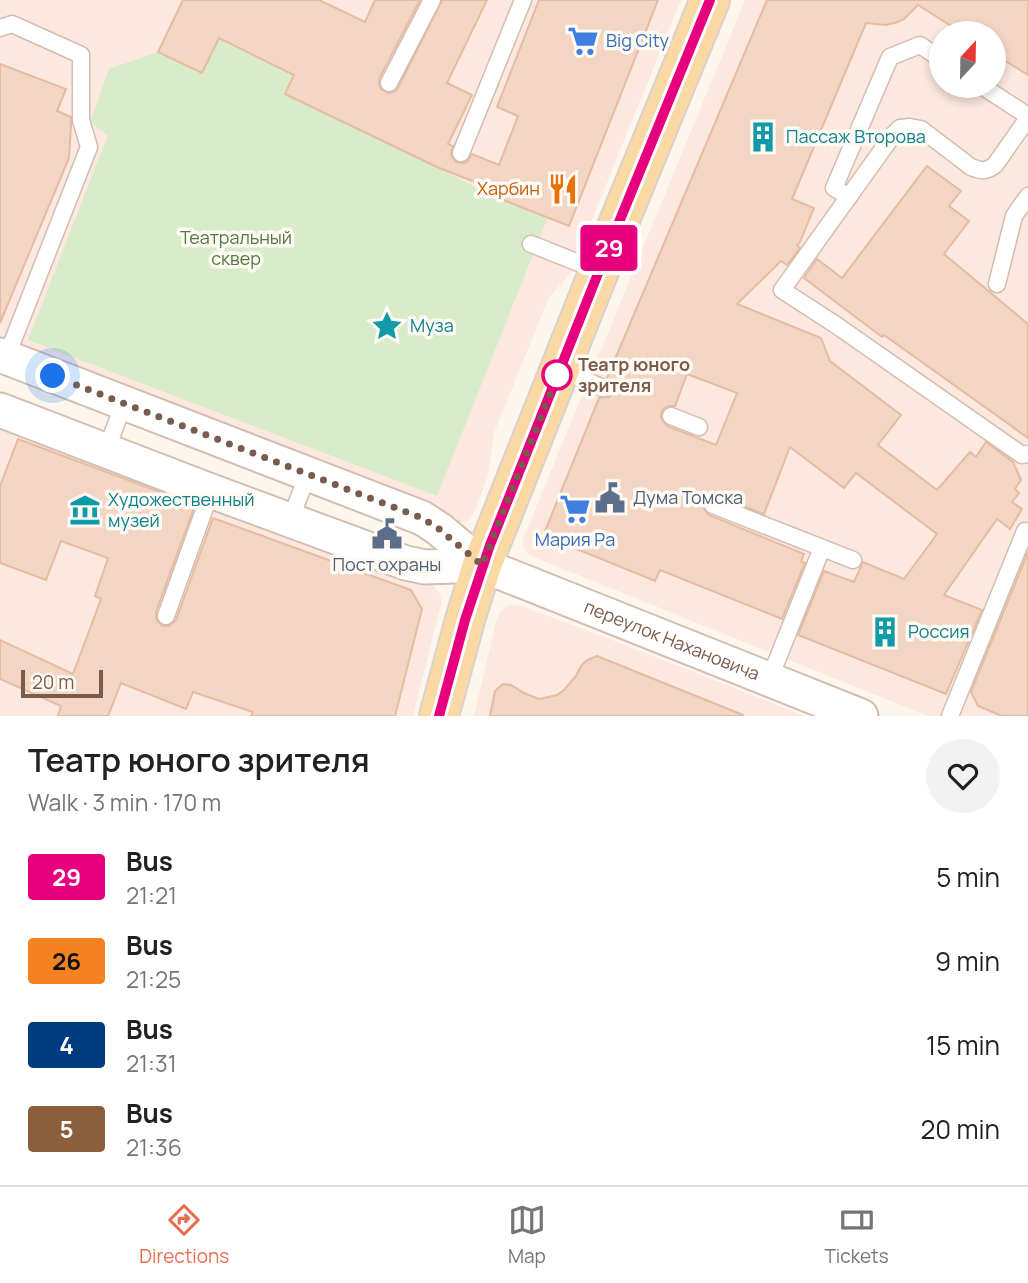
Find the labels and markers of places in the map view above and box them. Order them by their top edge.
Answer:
supermarket icon: Big City [566,24,600,58]
place label: Big City [606,28,670,52]
building icon: Пассаж Второва [746,120,780,154]
place label: Пассаж Второва [786,124,926,148]
restaurant icon: Харбин [546,172,580,206]
place label: Харбин [477,176,540,200]
place icon: Муза [370,309,404,343]
place label: Муза [410,313,454,337]
place label: Театр юного зрителя [578,352,690,397]
marker: Театр юного зрителя [542,360,572,390]
public building icon: Дума Томска [593,481,627,515]
place label: Дума Томска [633,485,743,509]
place label: Художественный музей [108,487,255,532]
supermarket icon: Мария Ра [558,492,592,526]
museum icon: Художественный музей [68,493,102,527]
public building icon: Пост охраны [370,517,404,551]
place label: Мария Ра [535,527,615,551]
place label: Пост охраны [333,552,441,576]
building icon: Россия [868,615,902,649]
place label: Россия [908,619,969,643]

